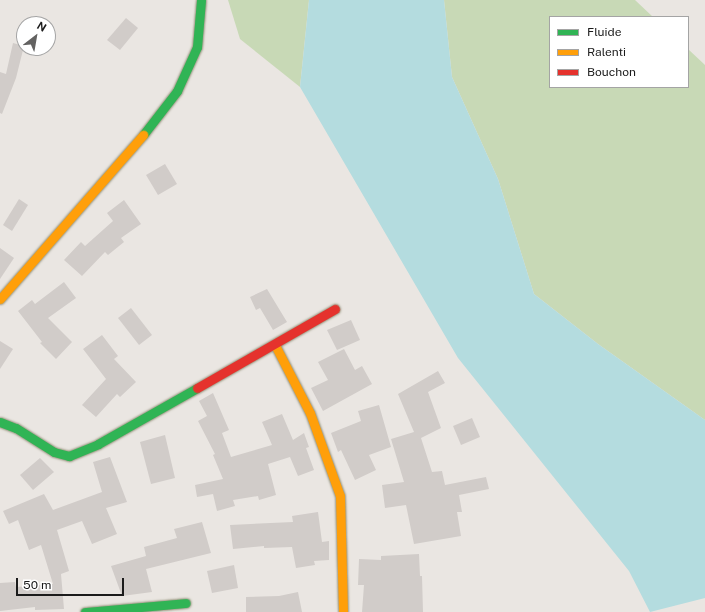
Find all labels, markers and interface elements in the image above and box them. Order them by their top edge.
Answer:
north arrow [16,16,56,56]
legend [549,16,689,88]
text: N [35,19,48,34]
text: Fluide [587,25,622,39]
text: Ralenti [587,45,626,59]
text: Bouchon [587,65,636,79]
scale bar [18,570,126,596]
text: 50 m [23,578,51,592]

